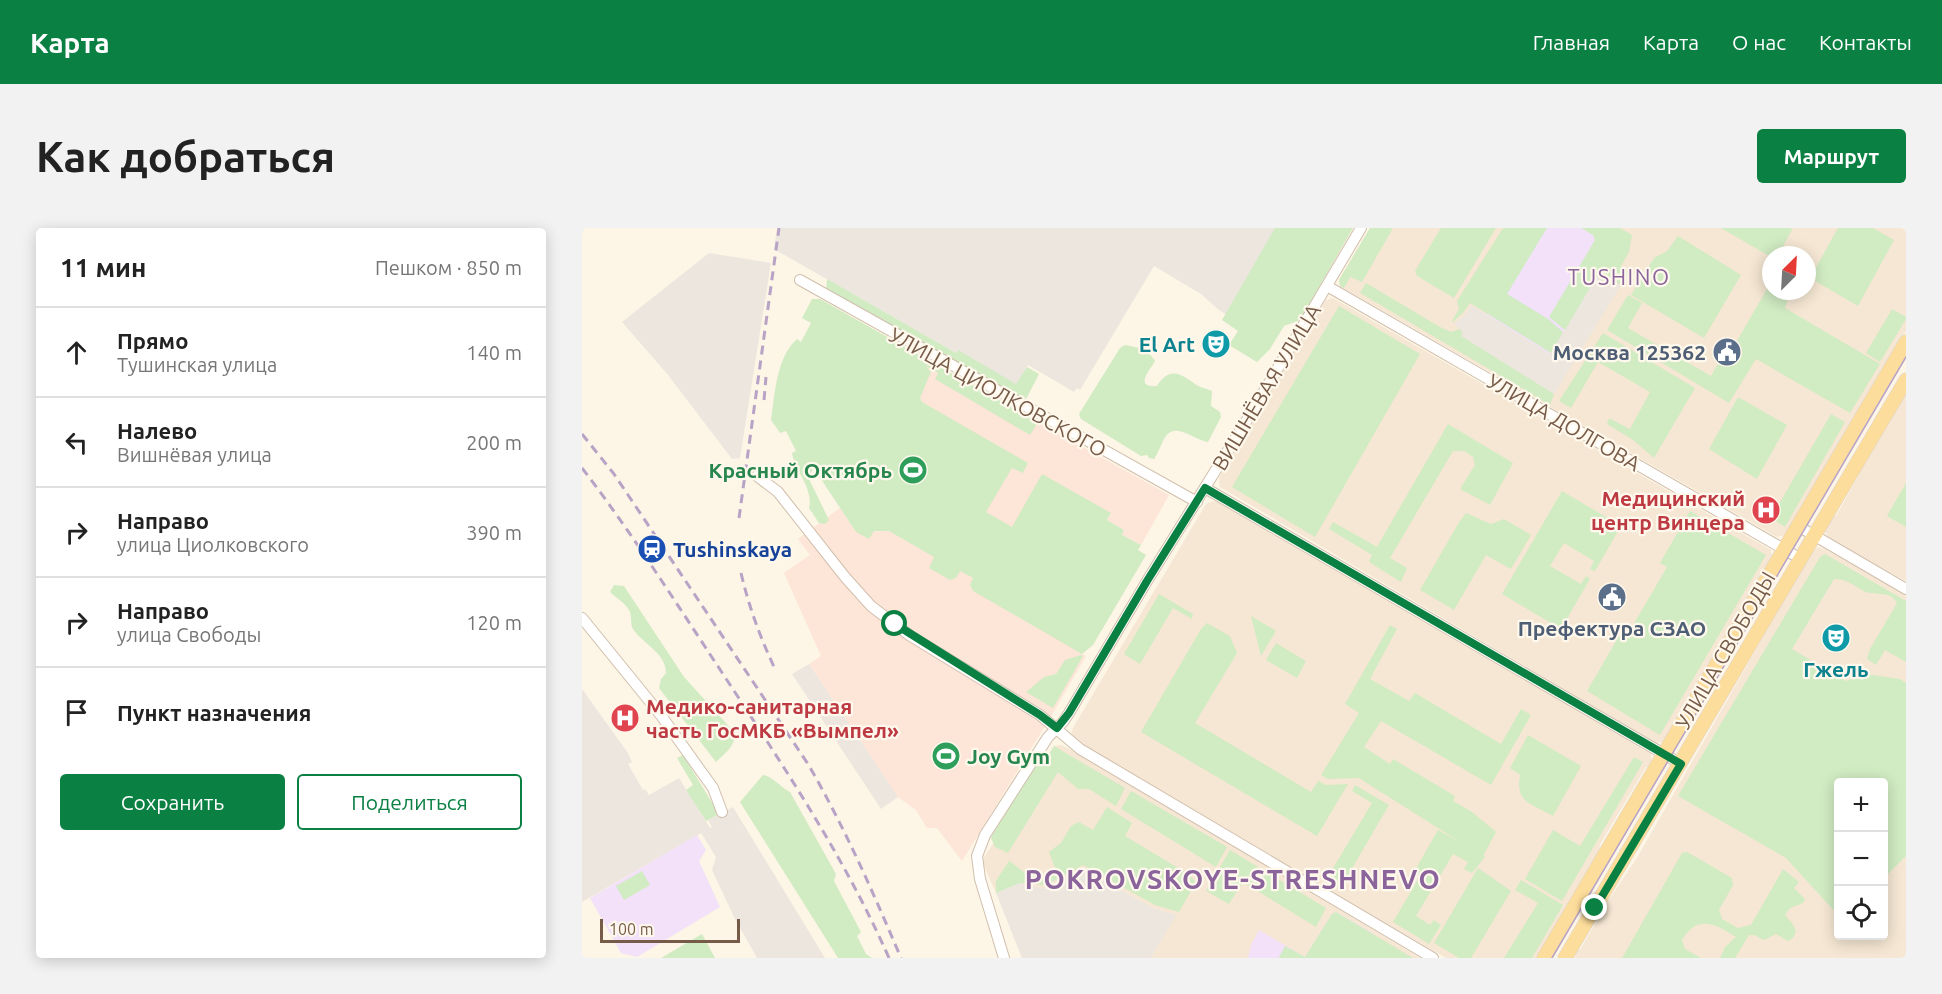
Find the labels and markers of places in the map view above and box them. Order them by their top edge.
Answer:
theatre icon: El Art [1200,328,1232,360]
place label: El Art [1139,332,1195,356]
public building icon: Москва 125362 [1711,336,1743,368]
place label: Москва 125362 [1553,340,1706,364]
sports icon: Красный Октябрь [897,454,929,486]
place label: Красный Октябрь [708,458,892,482]
place label: Медицинский центр Винцера [1591,486,1745,534]
hospital icon: Медицинский центр Винцера [1750,494,1782,526]
station icon: Tushinskaya [636,533,668,565]
place label: Tushinskaya [673,537,792,561]
public building icon: Префектура СЗАО [1596,581,1628,613]
place label: Префектура СЗАО [1518,616,1706,640]
theatre icon: Гжель [1820,622,1852,654]
place label: Гжель [1803,657,1869,681]
place label: Медико-санитарная часть ГосМКБ «Вымпел» [646,694,899,742]
hospital icon: Медико-санитарная часть ГосМКБ «Вымпел» [609,702,641,734]
sports icon: Joy Gym [930,740,962,772]
place label: Joy Gym [967,744,1050,768]

